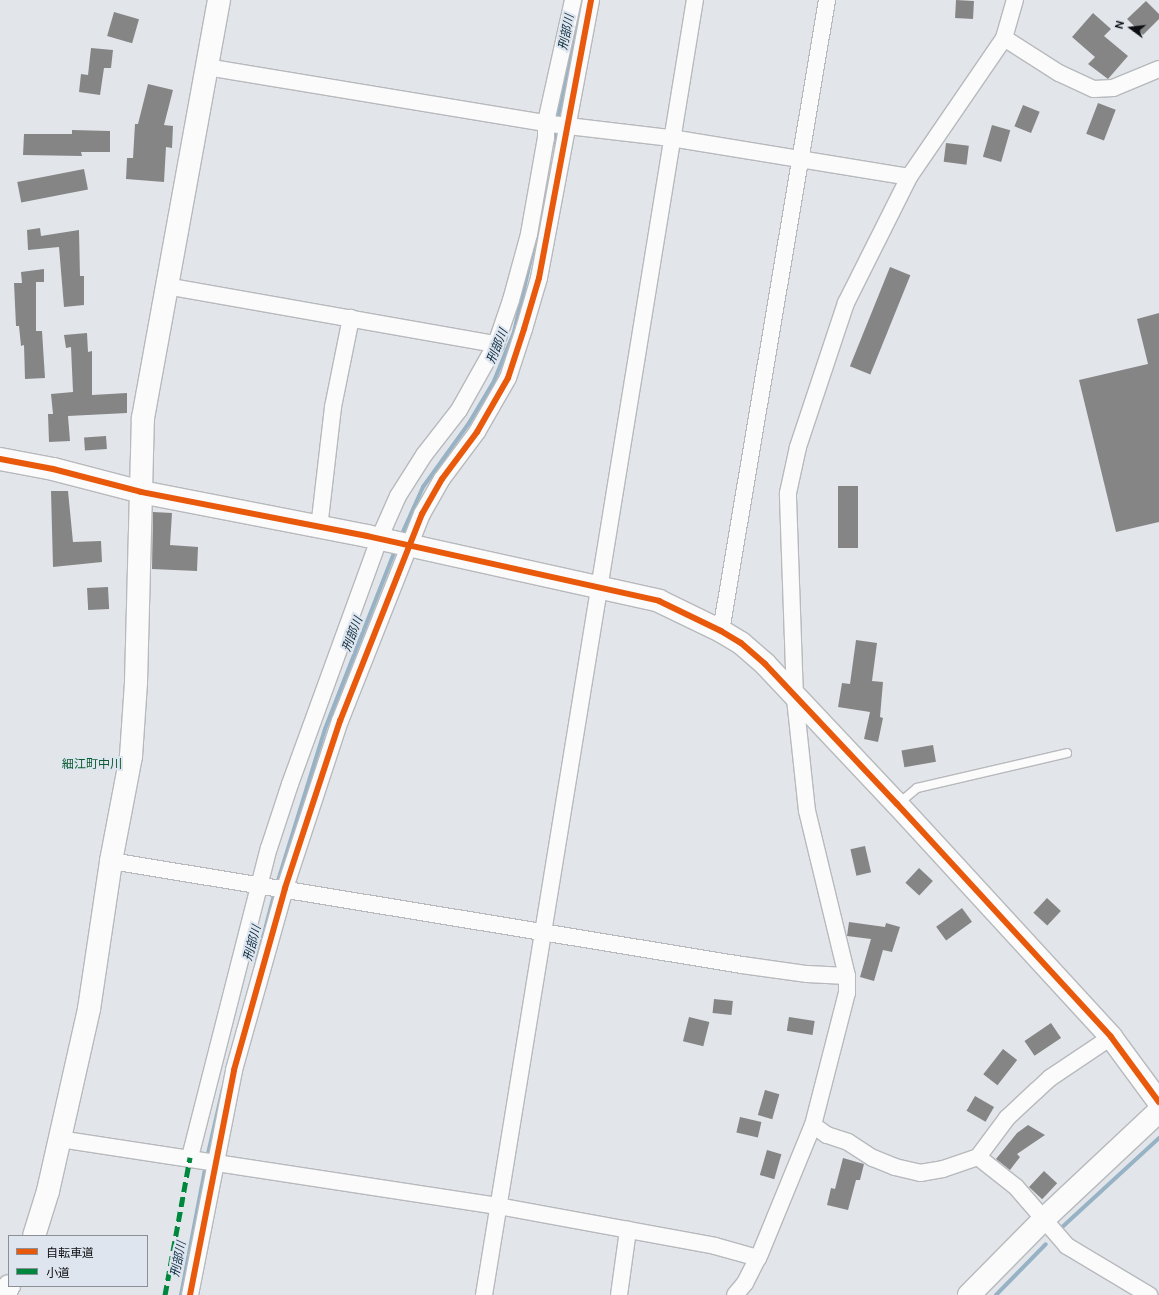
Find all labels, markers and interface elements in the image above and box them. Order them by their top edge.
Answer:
north arrow [1111,8,1151,48]
water label: 刑部川 [555,13,577,51]
text: N [1113,19,1126,30]
water label: 刑部川 [484,327,510,365]
water label: 刑部川 [339,615,365,653]
district label: 細江町中川 [62,757,122,771]
water label: 刑部川 [240,924,264,962]
legend [8,1235,148,1287]
water label: 刑部川 [167,1240,189,1278]
text: 自転車道 [46,1246,94,1259]
text: 小道 [46,1266,70,1279]

